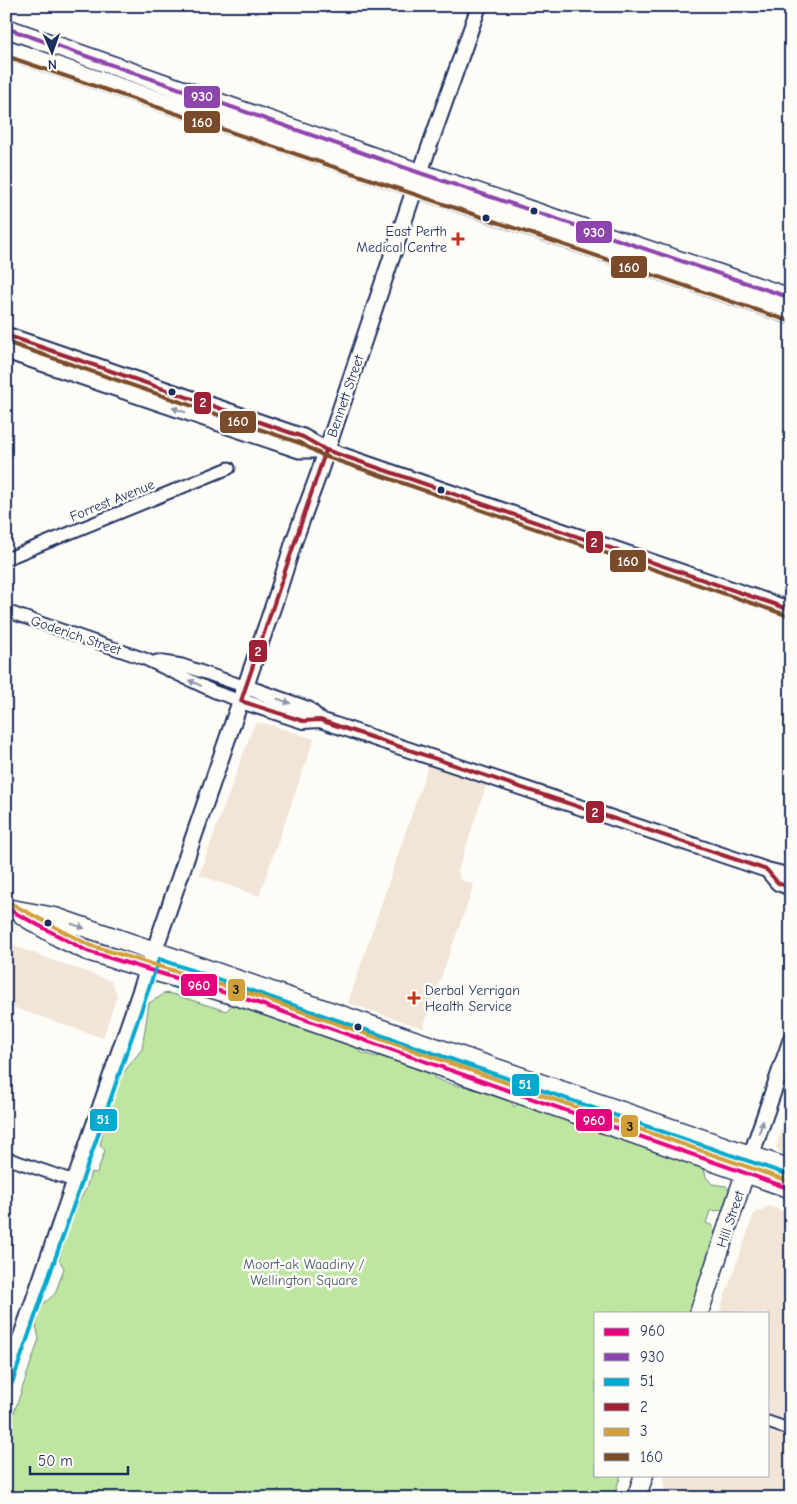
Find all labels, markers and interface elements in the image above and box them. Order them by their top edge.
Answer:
north arrow [28,28,78,78]
text: N [48,56,57,73]
line badge: 930 [183,85,221,109]
text: 930 [191,88,213,105]
line badge: 160 [183,110,221,134]
text: 160 [192,114,212,131]
unlabelled marker [529,206,539,216]
unlabelled marker [481,213,491,223]
line badge: 930 [575,220,613,244]
place label: East Perth Medical Centre [356,223,447,256]
text: 930 [583,224,605,241]
marker: East Perth Medical Centre [451,232,465,246]
line badge: 160 [610,255,648,279]
text: 160 [619,259,639,276]
street label: Bennett Street [323,352,368,440]
unlabelled marker [167,387,177,397]
line badge: 2 [193,391,212,415]
text: 2 [200,394,207,411]
one-way arrow [171,406,186,414]
line badge: 160 [219,410,257,434]
text: 160 [228,413,248,430]
street label: Forrest Avenue [67,476,157,525]
unlabelled marker [436,485,446,495]
line badge: 2 [585,530,604,554]
text: 2 [591,534,598,551]
line badge: 160 [609,549,647,573]
text: 160 [618,553,638,570]
street label: Goderich Street [28,612,124,659]
line badge: 2 [248,639,268,663]
text: 2 [255,643,262,660]
one-way arrow [188,679,202,687]
one-way arrow [277,697,292,705]
line badge: 2 [585,800,605,824]
text: 2 [592,804,599,821]
unlabelled marker [43,918,53,928]
one-way arrow [71,923,86,930]
line badge: 960 [180,973,218,997]
text: 960 [188,977,210,994]
line badge: 3 [227,978,246,1002]
text: 3 [233,981,240,998]
place label: Derbal Yerrigan Health Service [425,982,520,1015]
marker: Derbal Yerrigan Health Service [407,991,421,1005]
unlabelled marker [353,1022,363,1032]
line badge: 51 [511,1073,540,1097]
text: 51 [519,1076,531,1093]
line badge: 51 [89,1108,118,1132]
line badge: 960 [575,1108,613,1132]
text: 51 [97,1111,109,1128]
text: 960 [583,1112,605,1129]
line badge: 3 [620,1114,639,1138]
text: 3 [627,1118,634,1135]
one-way arrow [757,1119,765,1134]
street label: Hill Street [713,1187,748,1250]
park label: Moort-ak Waadiny / Wellington Square [243,1256,365,1289]
legend [594,1312,770,1476]
text: 960 [640,1322,665,1340]
text: 930 [640,1348,665,1366]
text: 51 [640,1372,654,1390]
text: 2 [640,1398,648,1416]
text: 3 [640,1422,648,1440]
scale bar [30,1444,128,1476]
text: 160 [640,1448,663,1466]
text: 50 m [38,1452,73,1470]

